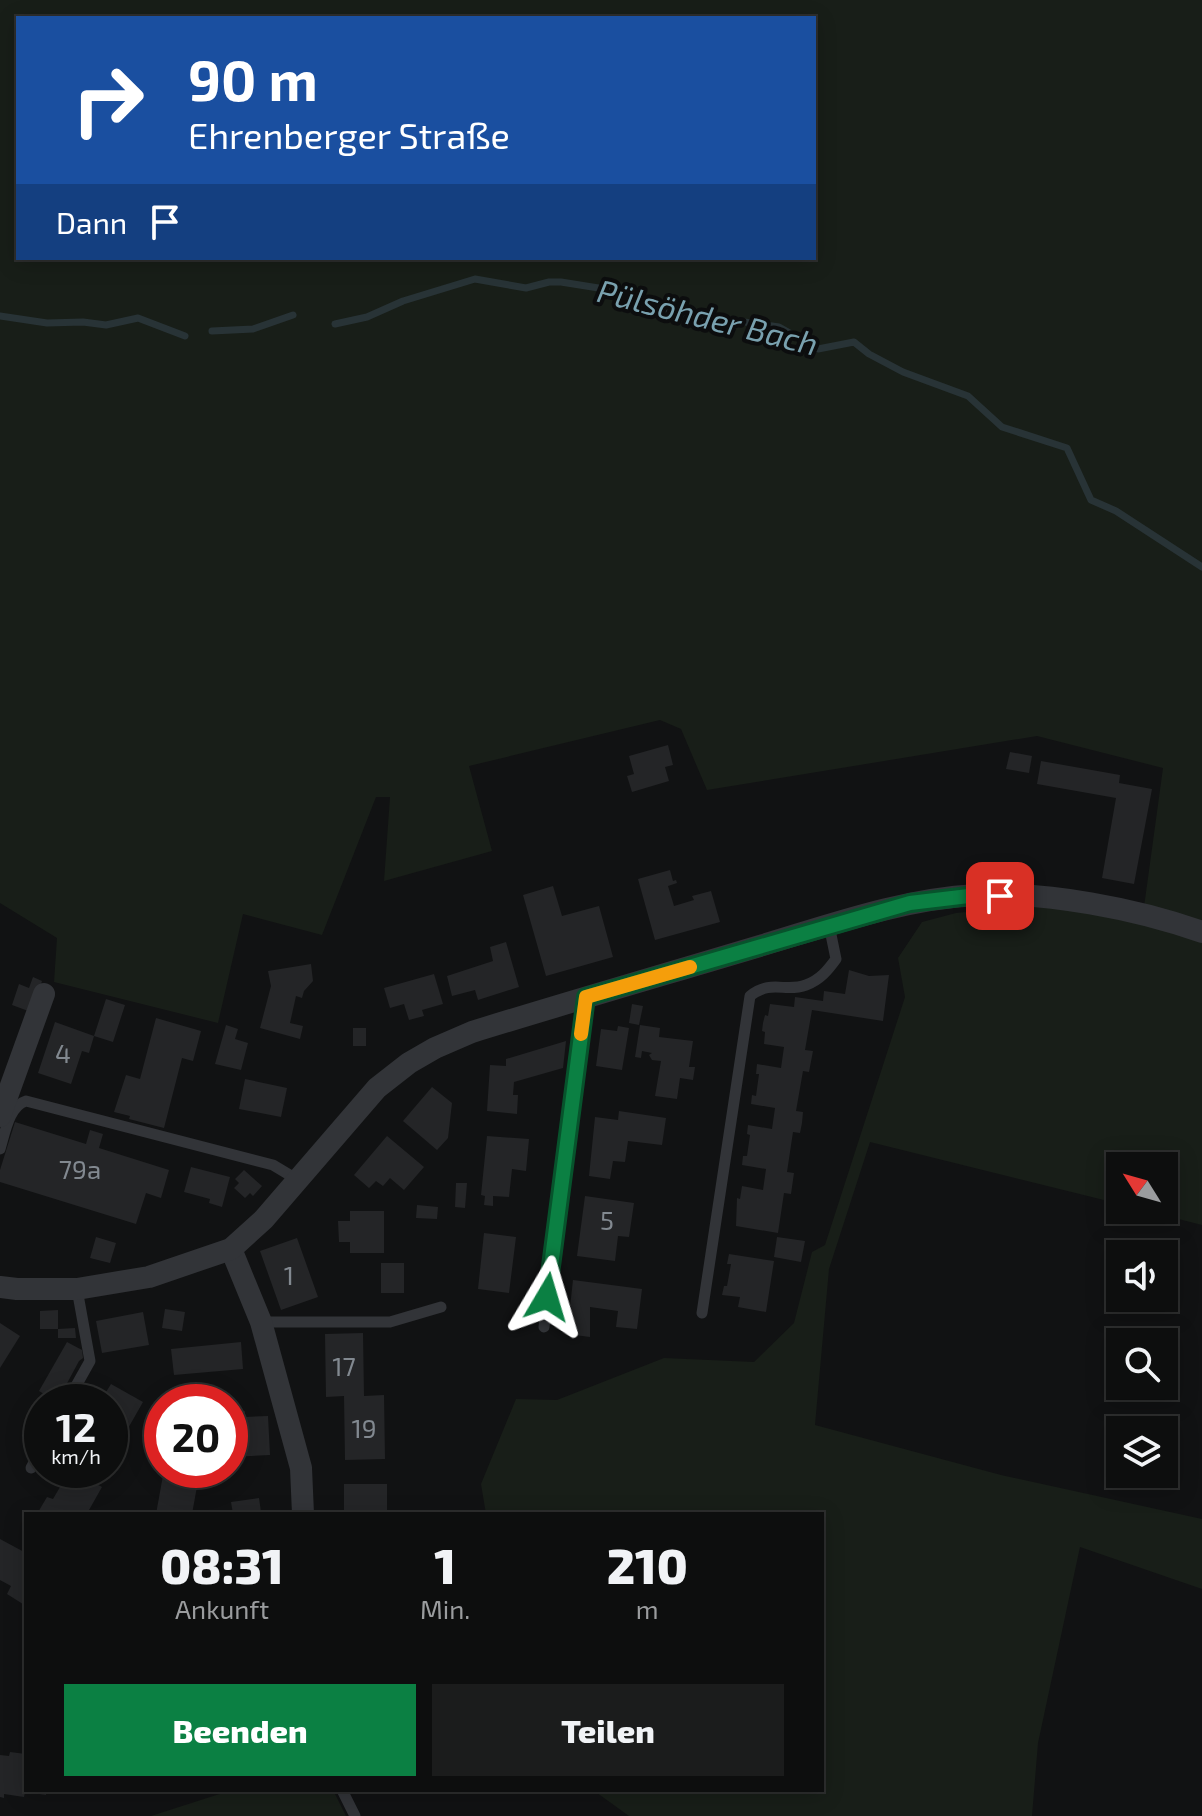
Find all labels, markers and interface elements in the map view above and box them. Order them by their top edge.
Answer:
text: 90 m [188,45,318,112]
icon: right [56,48,160,152]
text: Ehrenberger Straße [188,113,510,156]
icon: arrive [143,200,187,244]
text: Dann [56,204,127,240]
water label: Pülsöhder Bach [594,270,822,362]
pin [966,862,1034,930]
icon: arrive [978,874,1022,918]
house number: 4 [55,1037,71,1068]
north arrow [1106,1152,1178,1224]
map controls [1106,1152,1178,1488]
house number: 79a [59,1153,101,1184]
house number: 5 [600,1204,614,1235]
button: sound [1106,1240,1178,1312]
position arrow [505,1255,589,1339]
house number: 1 [284,1259,294,1290]
button: search [1106,1328,1178,1400]
house number: 17 [332,1350,356,1381]
speed limit sign: 20 [144,1384,248,1488]
text: 12 [56,1402,96,1450]
house number: 19 [351,1412,377,1443]
button: layers [1106,1416,1178,1488]
text: km/h [51,1444,101,1468]
text: 08:31 [160,1536,284,1594]
text: 1 [434,1536,456,1594]
text: 210 [607,1536,688,1594]
text: Ankunft [175,1593,269,1624]
text: Min. [420,1593,470,1624]
text: m [636,1593,659,1624]
button: Beenden [64,1684,416,1776]
button: Teilen [432,1684,784,1776]

